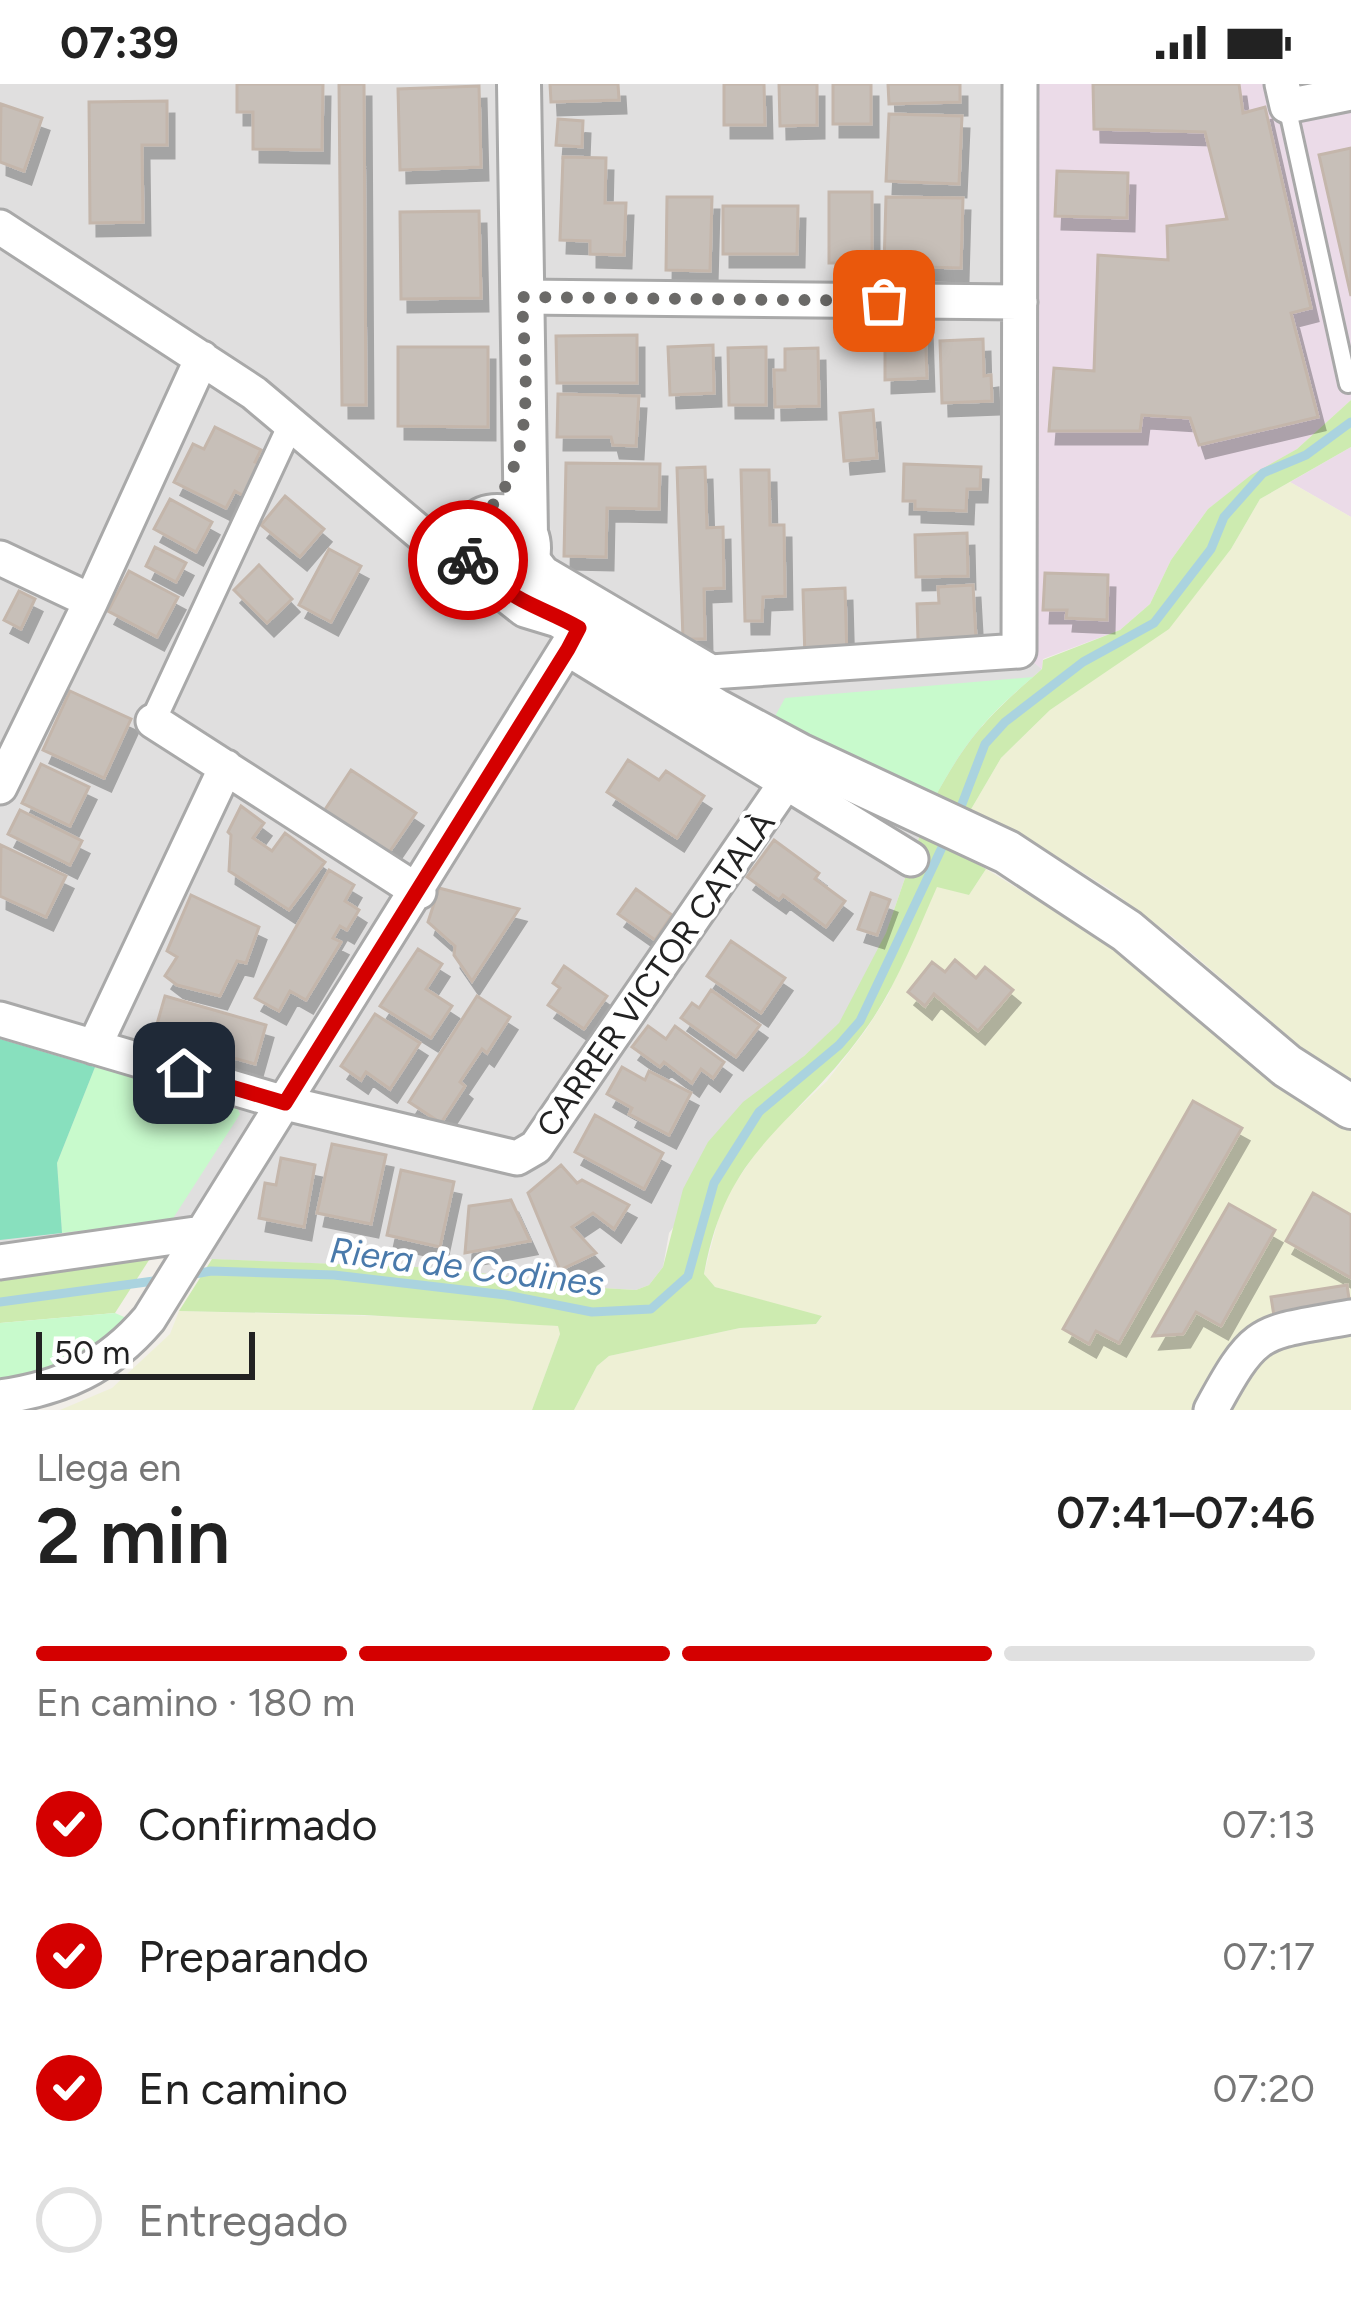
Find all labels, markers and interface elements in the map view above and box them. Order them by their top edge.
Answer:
text: 07:39 [60,15,179,69]
pin [833,250,935,352]
icon: bag [851,268,917,334]
courier [408,500,528,620]
icon: bike [435,527,501,593]
street label: CARRER VICTOR CATALÀ [528,804,783,1144]
pin [133,1022,235,1124]
icon: home [151,1040,217,1106]
water label: Riera de Codines [327,1228,606,1305]
scale bar [36,1326,255,1379]
text: 50 m [54,1333,130,1372]
text: Llega en [36,1444,182,1491]
text: 07:41–07:46 [1056,1485,1315,1539]
text: 2 min [36,1489,230,1583]
text: En camino · 180 m [36,1679,355,1726]
icon: check [36,1791,102,1857]
text: Confirmado [138,1797,378,1851]
text: 07:13 [1222,1801,1315,1848]
icon: check [36,1923,102,1989]
text: Preparando [138,1929,369,1983]
text: 07:17 [1222,1933,1315,1980]
icon: check [36,2055,102,2121]
text: En camino [138,2061,348,2115]
text: 07:20 [1212,2065,1315,2112]
text: Entregado [138,2193,348,2247]

